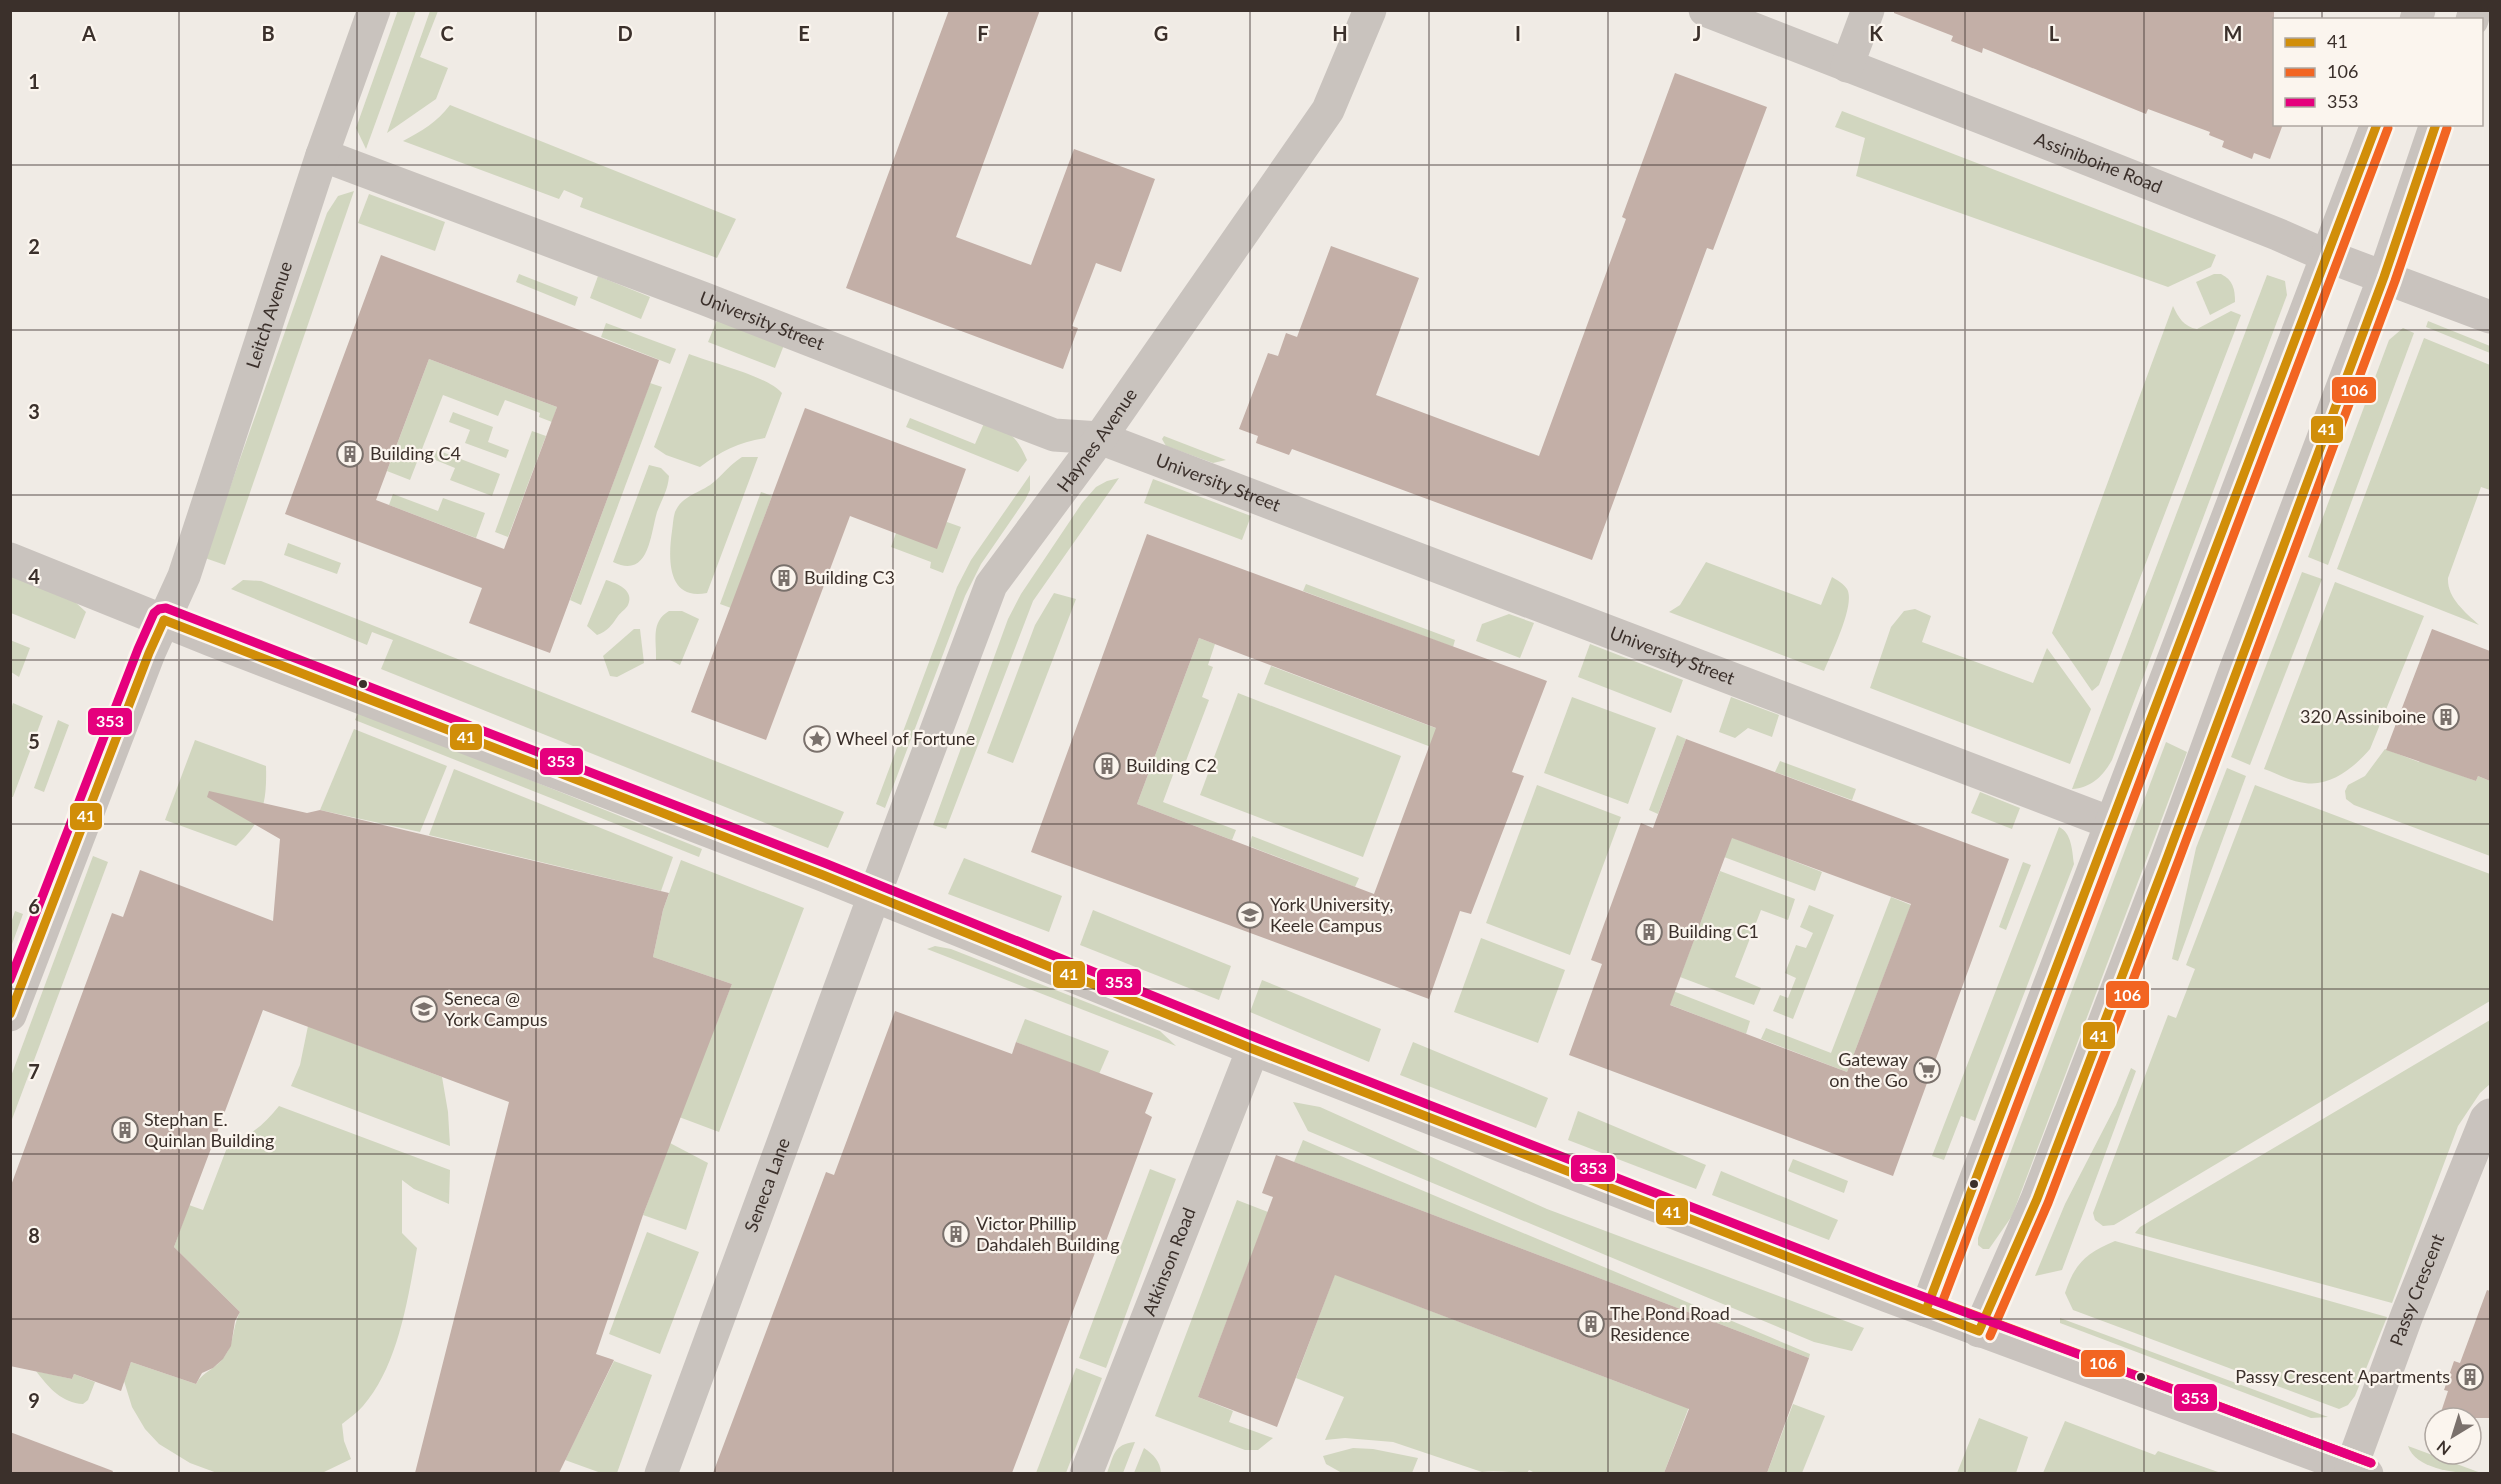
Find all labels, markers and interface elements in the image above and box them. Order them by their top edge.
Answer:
legend [2273,18,2483,126]
text: A [81,21,96,45]
text: B [261,21,275,45]
text: C [440,21,454,45]
text: D [617,21,633,45]
text: E [798,21,810,45]
text: F [977,21,989,45]
text: G [1154,21,1168,45]
text: H [1332,21,1348,45]
text: I [1515,21,1521,45]
text: J [1693,21,1701,45]
text: K [1869,21,1883,45]
text: L [2049,21,2060,45]
text: M [2224,21,2242,45]
text: 41 [2327,30,2348,52]
text: 106 [2327,60,2358,82]
text: 1 [28,69,40,93]
text: 353 [2327,90,2358,112]
street label: Assiniboine Road [2032,127,2166,197]
text: 2 [28,234,40,258]
street label: Leitch Avenue [241,258,296,371]
street label: University Street [697,286,828,355]
line badge: 106 [2331,376,2377,404]
text: 106 [2340,380,2368,399]
street label: Haynes Avenue [1052,384,1141,496]
text: 3 [28,399,40,423]
line badge: 41 [2310,415,2344,444]
text: 41 [2318,419,2336,438]
building icon: Building C4 [335,439,365,469]
place label: Building C4 [370,442,461,464]
street label: University Street [1153,448,1284,516]
building icon: Building C3 [769,563,799,593]
text: 4 [28,564,40,588]
place label: Building C3 [804,566,895,588]
street label: University Street [1607,621,1738,689]
unlabelled marker [357,678,369,690]
building icon: 320 Assiniboine [2431,702,2461,732]
place label: 320 Assiniboine [2300,705,2426,727]
line badge: 353 [87,707,133,736]
text: 353 [96,711,124,730]
line badge: 41 [449,723,483,751]
place icon: Wheel of Fortune [802,724,832,754]
text: 41 [457,727,475,746]
place label: Wheel of Fortune [836,727,975,749]
text: 5 [28,729,40,753]
line badge: 353 [539,747,584,776]
text: 353 [547,751,575,770]
building icon: Building C2 [1092,751,1122,781]
place label: Building C2 [1126,754,1217,776]
line badge: 41 [69,802,103,831]
text: 41 [77,806,95,825]
place label: York University, Keele Campus [1270,893,1393,936]
text: 6 [28,894,40,918]
school or university icon: York University, Keele Campus [1235,900,1265,930]
building icon: Building C1 [1634,917,1664,947]
place label: Building C1 [1668,920,1759,942]
line badge: 41 [1052,960,1086,989]
text: 41 [1060,964,1078,983]
line badge: 353 [1096,968,1142,996]
text: 353 [1105,972,1133,991]
line badge: 106 [2105,980,2150,1009]
text: 106 [2113,985,2141,1004]
place label: Seneca @ York Campus [444,987,548,1030]
school or university icon: Seneca @ York Campus [409,994,439,1024]
line badge: 41 [2082,1021,2116,1050]
text: 41 [2090,1026,2108,1045]
place label: Gateway on the Go [1829,1048,1909,1091]
supermarket icon: Gateway on the Go [1912,1055,1942,1085]
text: 7 [28,1059,40,1083]
place label: Stephan E. Quinlan Building [144,1108,274,1151]
building icon: Stephan E. Quinlan Building [110,1115,140,1145]
street label: Seneca Lane [739,1135,794,1235]
line badge: 353 [1570,1154,1616,1183]
text: 353 [1579,1158,1607,1177]
unlabelled marker [1968,1178,1980,1190]
line badge: 41 [1655,1197,1689,1226]
text: 41 [1663,1202,1681,1221]
street label: Atkinson Road [1137,1204,1200,1319]
place label: Victor Phillip Dahdaleh Building [976,1212,1120,1255]
building icon: Victor Phillip Dahdaleh Building [941,1219,971,1249]
text: 8 [28,1223,40,1247]
street label: Passy Crescent [2385,1230,2449,1349]
place label: The Pond Road Residence [1610,1302,1730,1345]
building icon: The Pond Road Residence [1576,1309,1606,1339]
line badge: 106 [2080,1349,2126,1378]
text: 106 [2089,1353,2117,1372]
building icon: Passy Crescent Apartments [2455,1362,2485,1392]
place label: Passy Crescent Apartments [2235,1365,2450,1387]
unlabelled marker [2135,1371,2147,1383]
line badge: 353 [2173,1383,2218,1412]
text: 9 [28,1388,40,1412]
text: 353 [2181,1388,2209,1407]
north arrow [2423,1406,2483,1466]
text: N [2433,1437,2454,1459]

